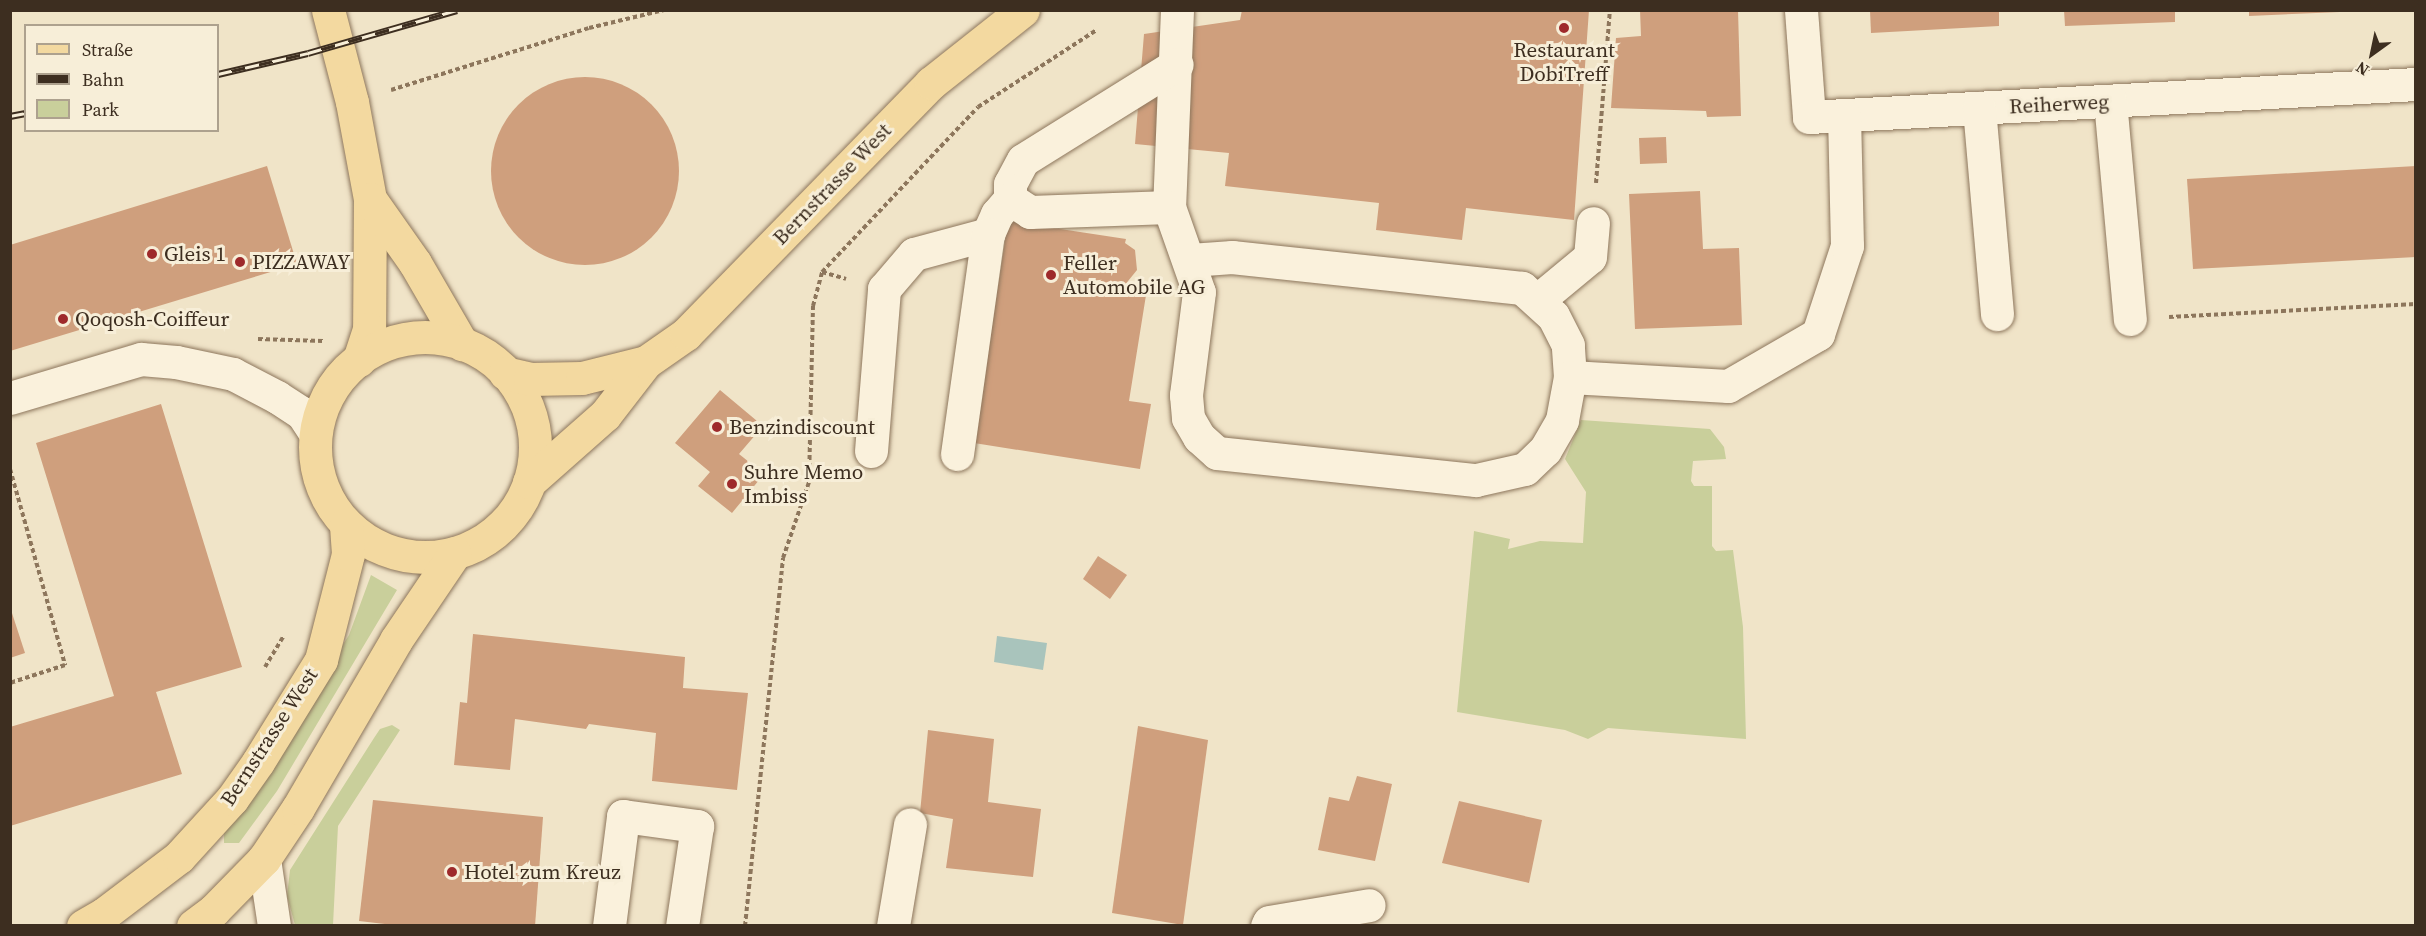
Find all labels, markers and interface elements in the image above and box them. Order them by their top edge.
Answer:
marker: Restaurant DobiTreff [1557,21,1571,35]
legend [24,24,219,132]
north arrow [2342,24,2402,84]
text: Straße [82,37,133,62]
place label: Restaurant DobiTreff [1513,37,1615,87]
text: N [2351,57,2373,81]
text: Bahn [82,67,124,92]
street label: Reiherweg [2008,89,2110,119]
text: Park [82,97,119,122]
street label: Bernstrasse West [767,118,897,250]
place label: Gleis 1 [164,241,226,267]
marker: Gleis 1 [145,247,159,261]
place label: PIZZAWAY [252,249,350,275]
place label: Feller Automobile AG [1063,250,1205,300]
marker: PIZZAWAY [233,255,247,269]
marker: Feller Automobile AG [1044,268,1058,282]
place label: Qoqosh-Coiffeur [75,306,229,332]
marker: Qoqosh-Coiffeur [56,312,70,326]
place label: Benzindiscount [729,414,875,440]
marker: Benzindiscount [710,420,724,434]
place label: Suhre Memo Imbiss [744,459,863,509]
marker: Suhre Memo Imbiss [725,477,739,491]
street label: Bernstrasse West [215,663,323,811]
place label: Hotel zum Kreuz [464,859,621,885]
marker: Hotel zum Kreuz [445,865,459,879]

